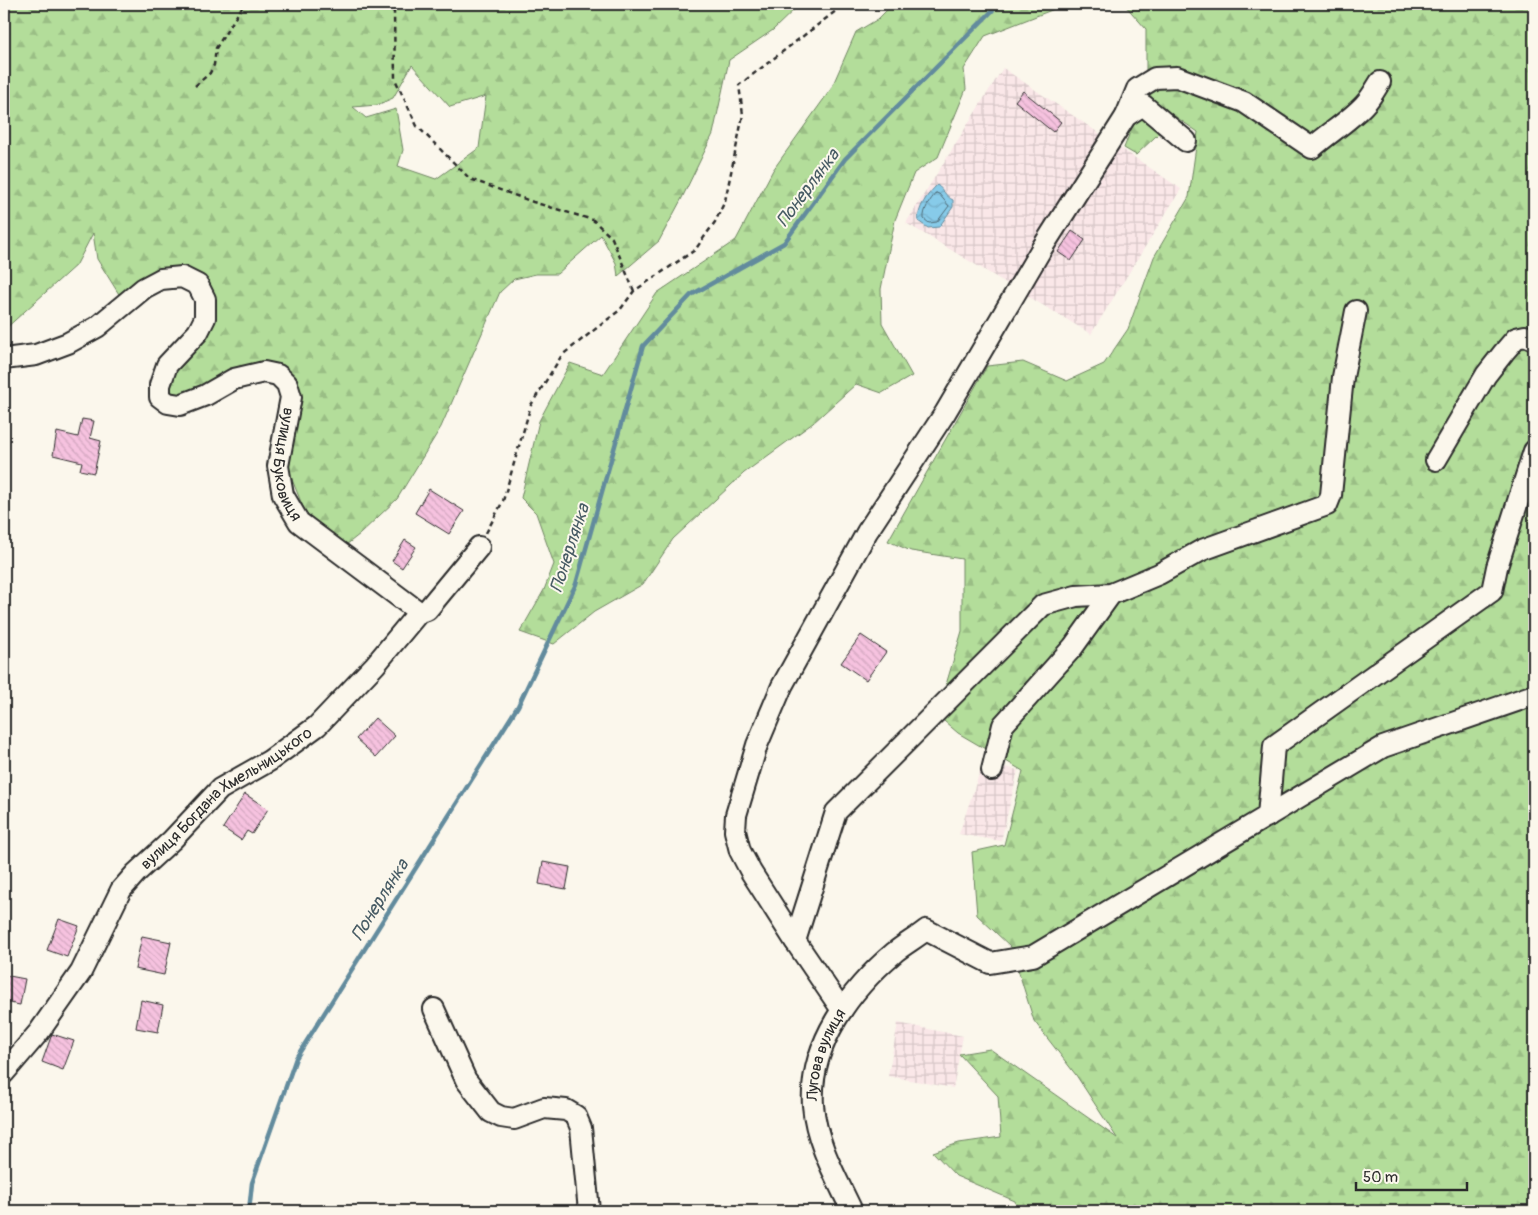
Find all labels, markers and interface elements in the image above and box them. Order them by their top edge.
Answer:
water label: Понерлянка [771,143,846,231]
street label: вулиця Буковиця [268,406,306,525]
water label: Понерлянка [545,499,596,595]
street label: вулиця Богдана Хмельницького [136,723,316,874]
water label: Понерлянка [346,854,415,945]
street label: Лугова вулиця [803,1005,850,1102]
scale bar [1356,1160,1467,1192]
text: 50 m [1363,1168,1398,1187]

